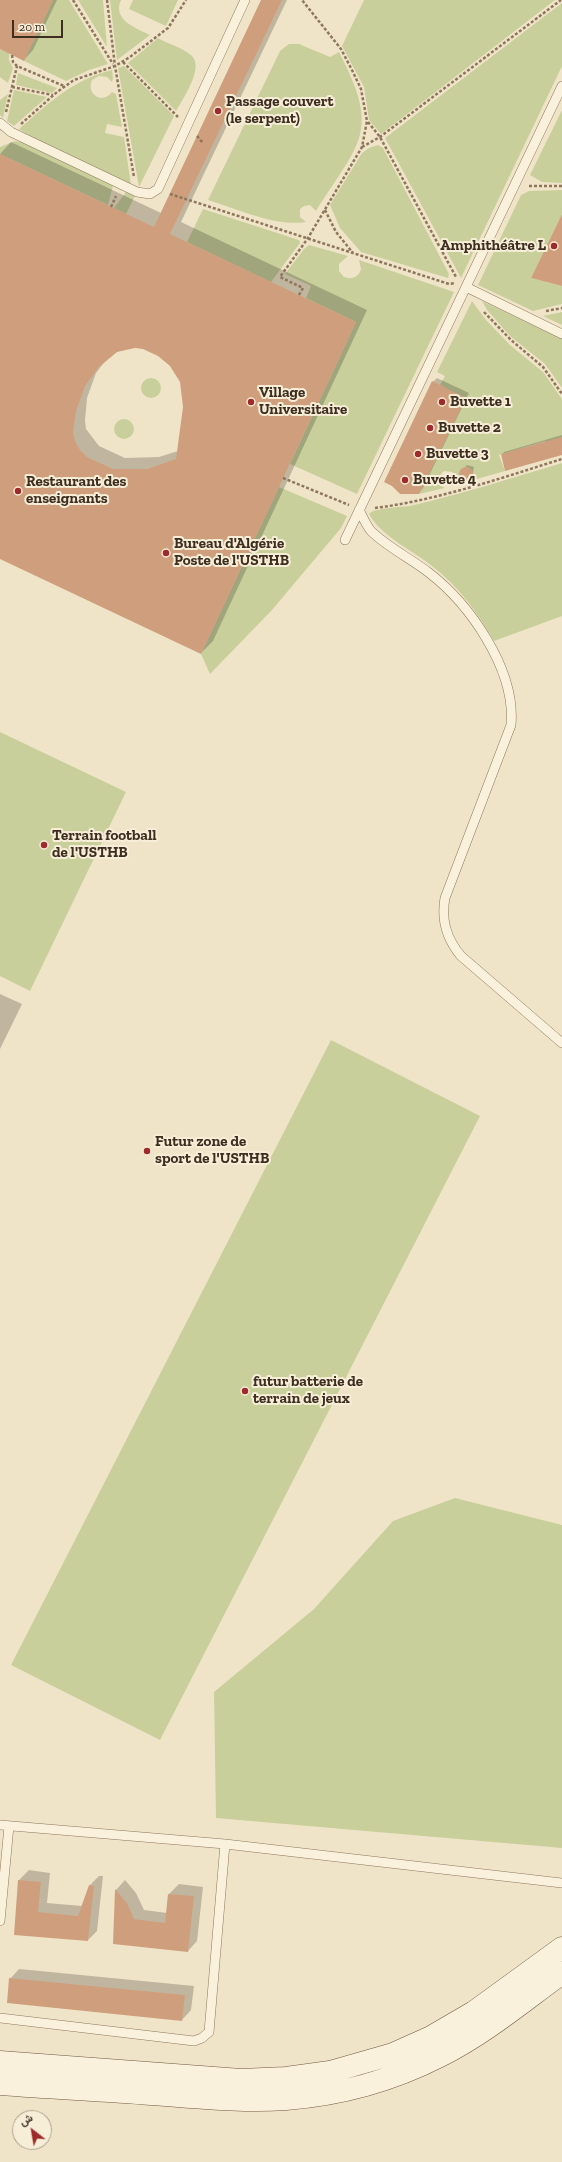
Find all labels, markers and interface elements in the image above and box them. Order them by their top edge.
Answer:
scale bar [14,12,65,38]
text: 20 m [19,20,45,34]
place label: Passage couvert (le serpent) [226,93,333,128]
marker: Passage couvert (le serpent) [213,106,223,116]
place label: Amphithéâtre L [440,237,546,255]
marker: Amphithéâtre L [549,241,559,251]
place label: Village Universitaire [259,384,347,419]
place label: Buvette 1 [450,393,511,411]
marker: Village Universitaire [246,397,256,407]
marker: Buvette 1 [437,397,447,407]
place label: Buvette 2 [438,419,501,437]
marker: Buvette 2 [425,423,435,433]
place label: Buvette 3 [426,445,489,463]
marker: Buvette 3 [413,449,423,459]
place label: Buvette 4 [413,471,476,489]
place label: Restaurant des enseignants [26,473,126,508]
marker: Buvette 4 [400,475,410,485]
marker: Restaurant des enseignants [13,486,23,496]
place label: Bureau d'Algérie Poste de l'USTHB [174,535,289,570]
marker: Bureau d'Algérie Poste de l'USTHB [161,548,171,558]
place label: Terrain football de l'USTHB [52,827,156,862]
marker: Terrain football de l'USTHB [39,840,49,850]
place label: Futur zone de sport de l'USTHB [155,1133,269,1168]
marker: Futur zone de sport de l'USTHB [142,1146,152,1156]
place label: futur batterie de terrain de jeux [253,1373,363,1408]
marker: futur batterie de terrain de jeux [240,1386,250,1396]
north arrow [12,2110,52,2150]
text: ش [17,2111,35,2129]

